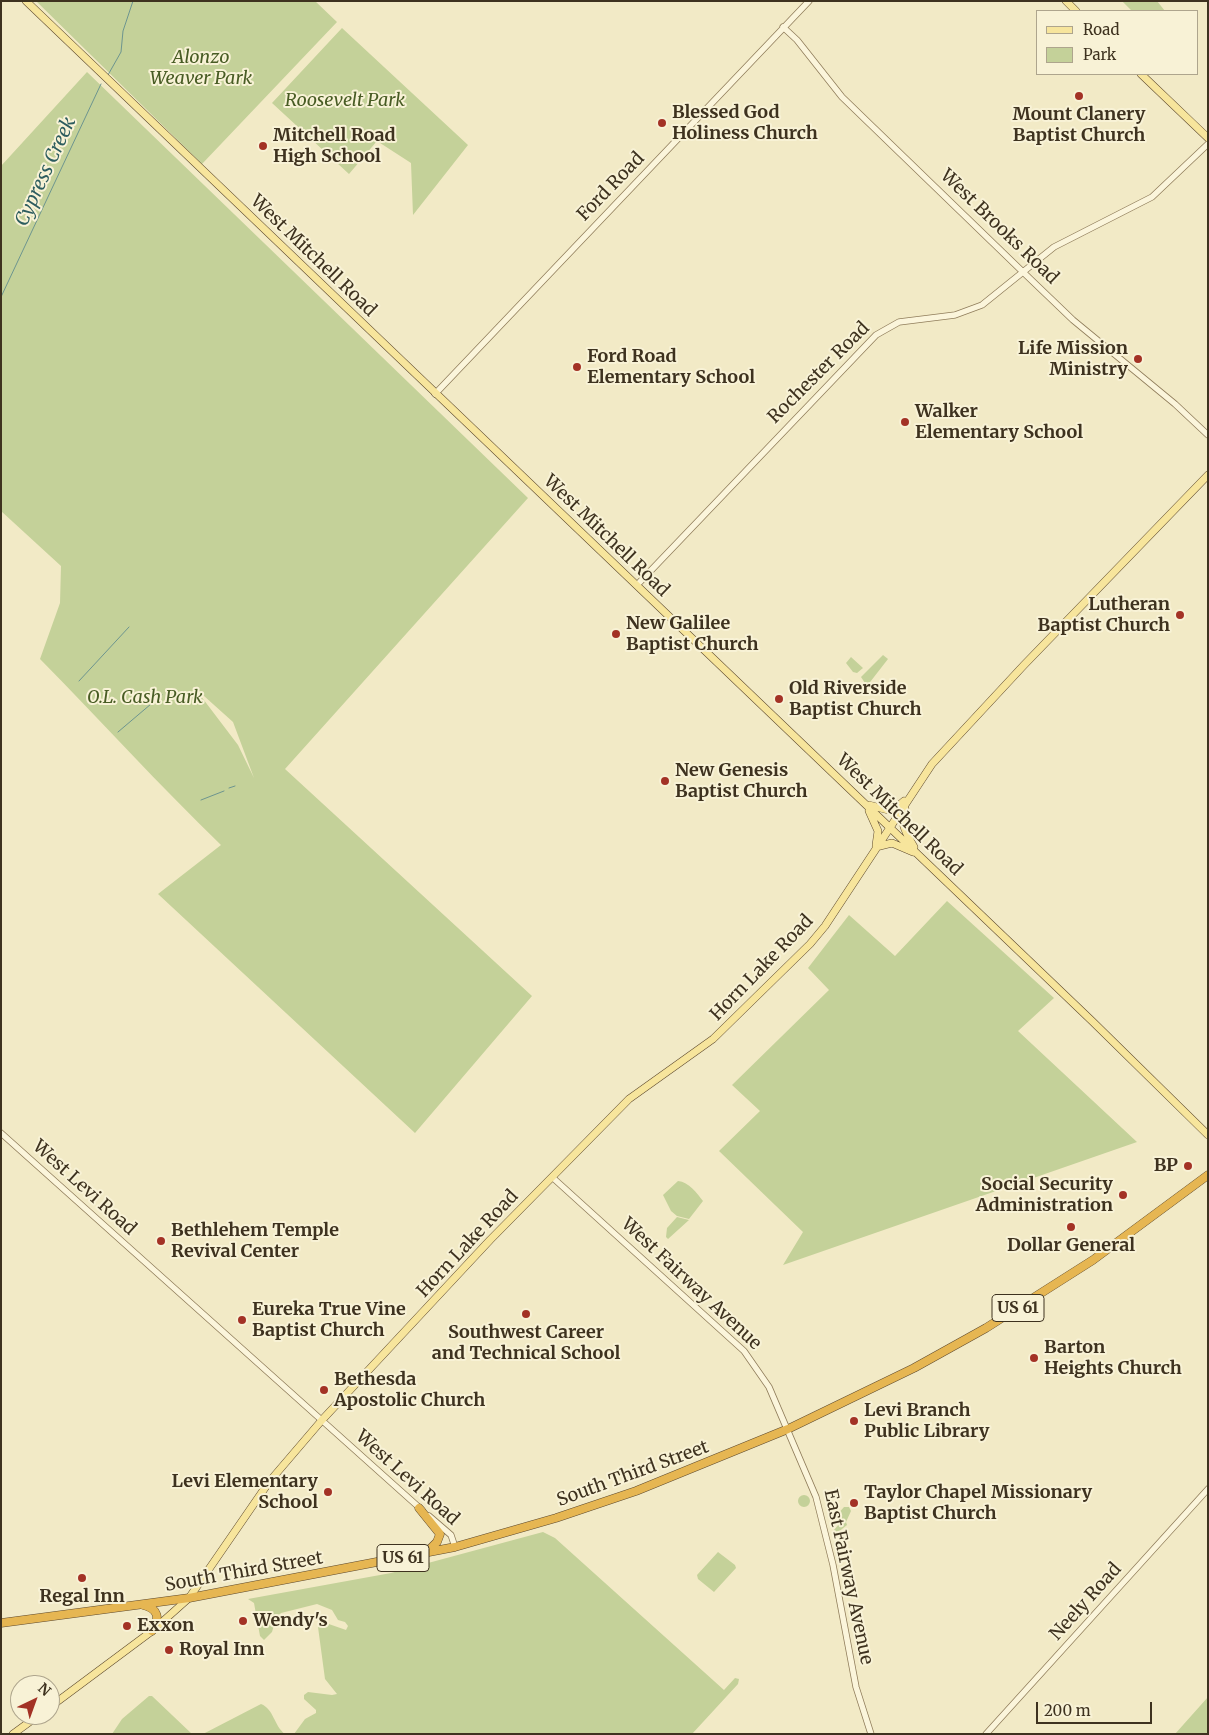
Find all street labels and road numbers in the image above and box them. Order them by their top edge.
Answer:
street label: Ford Road [573,148,649,226]
street label: West Brooks Road [935,165,1063,289]
street label: West Mitchell Road [246,191,380,321]
street label: Rochester Road [764,318,874,428]
street label: West Mitchell Road [539,471,673,601]
street label: West Mitchell Road [832,750,966,880]
street label: Horn Lake Road [706,911,818,1025]
street label: West Levi Road [28,1136,140,1240]
street label: Horn Lake Road [413,1186,523,1302]
street label: West Fairway Avenue [617,1214,765,1354]
road number: US 61 [992,1295,1044,1322]
street label: West Levi Road [351,1426,463,1530]
street label: South Third Street [554,1436,712,1512]
street label: East Fairway Avenue [819,1487,877,1667]
road number: US 61 [377,1545,429,1572]
street label: South Third Street [163,1547,325,1597]
street label: Neely Road [1046,1559,1126,1645]

